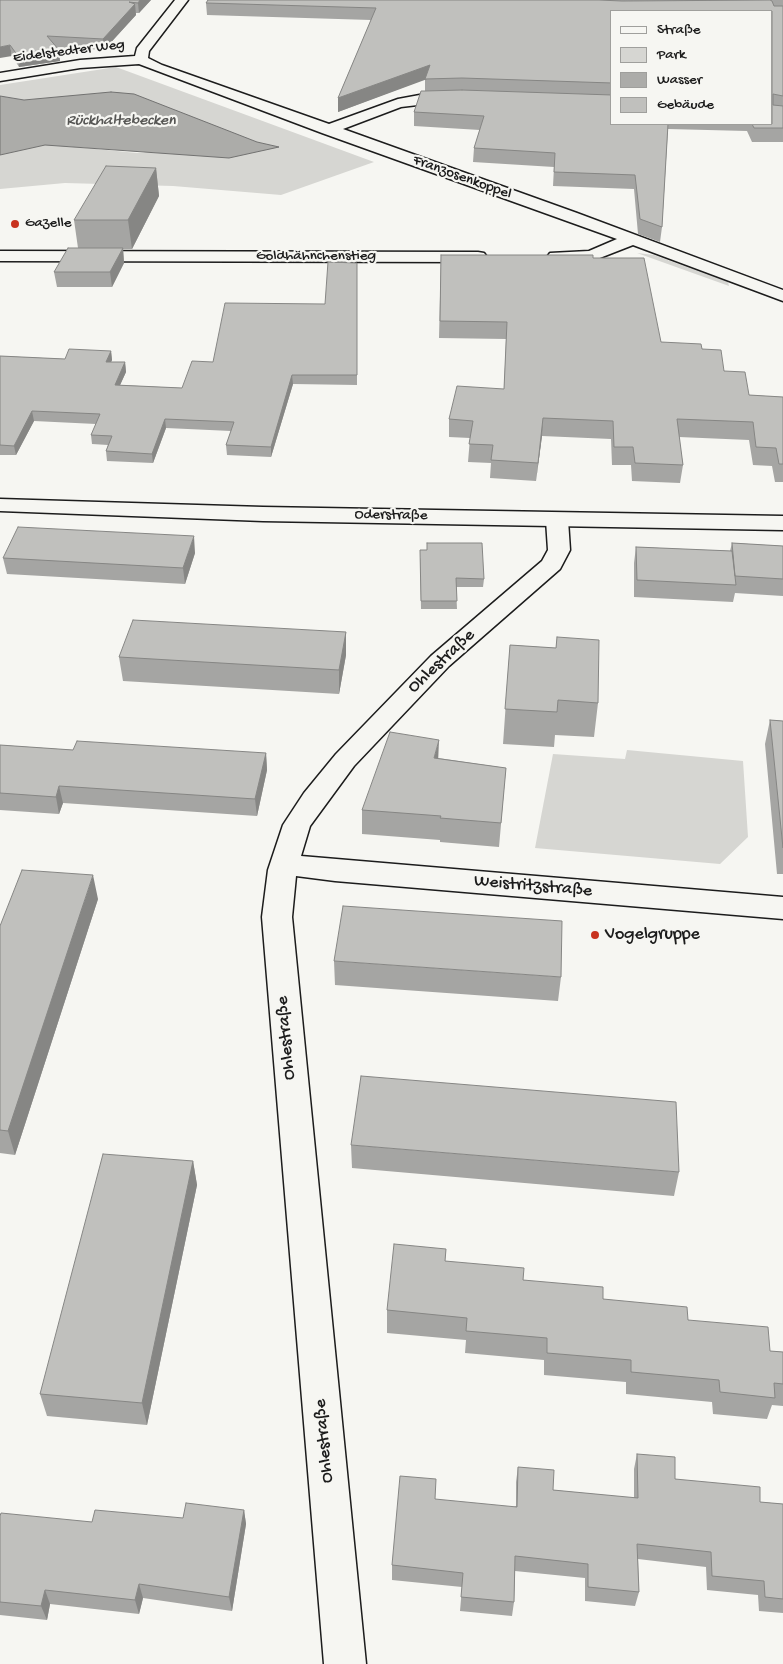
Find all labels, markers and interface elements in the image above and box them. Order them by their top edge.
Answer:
legend [610,10,773,125]
text: Straße [657,21,701,39]
street label: Eidelstedter Weg [12,36,126,68]
text: Park [657,46,686,64]
text: Wasser [657,71,702,89]
text: Gebäude [657,96,714,114]
water label: Rückhaltebecken [66,112,176,132]
street label: Franzosenkoppel [410,152,514,204]
place label: Gazelle [25,215,71,233]
marker: Gazelle [9,218,21,230]
street label: Goldhähnchenstieg [256,248,376,266]
street label: Oderstraße [354,506,428,526]
street label: Ohlestraße [404,625,480,699]
street label: Weistritzstraße [473,871,593,903]
place label: Vogelgruppe [605,924,700,946]
marker: Vogelgruppe [589,929,601,941]
street label: Ohlestraße [273,995,301,1081]
street label: Ohlestraße [311,1398,339,1484]

